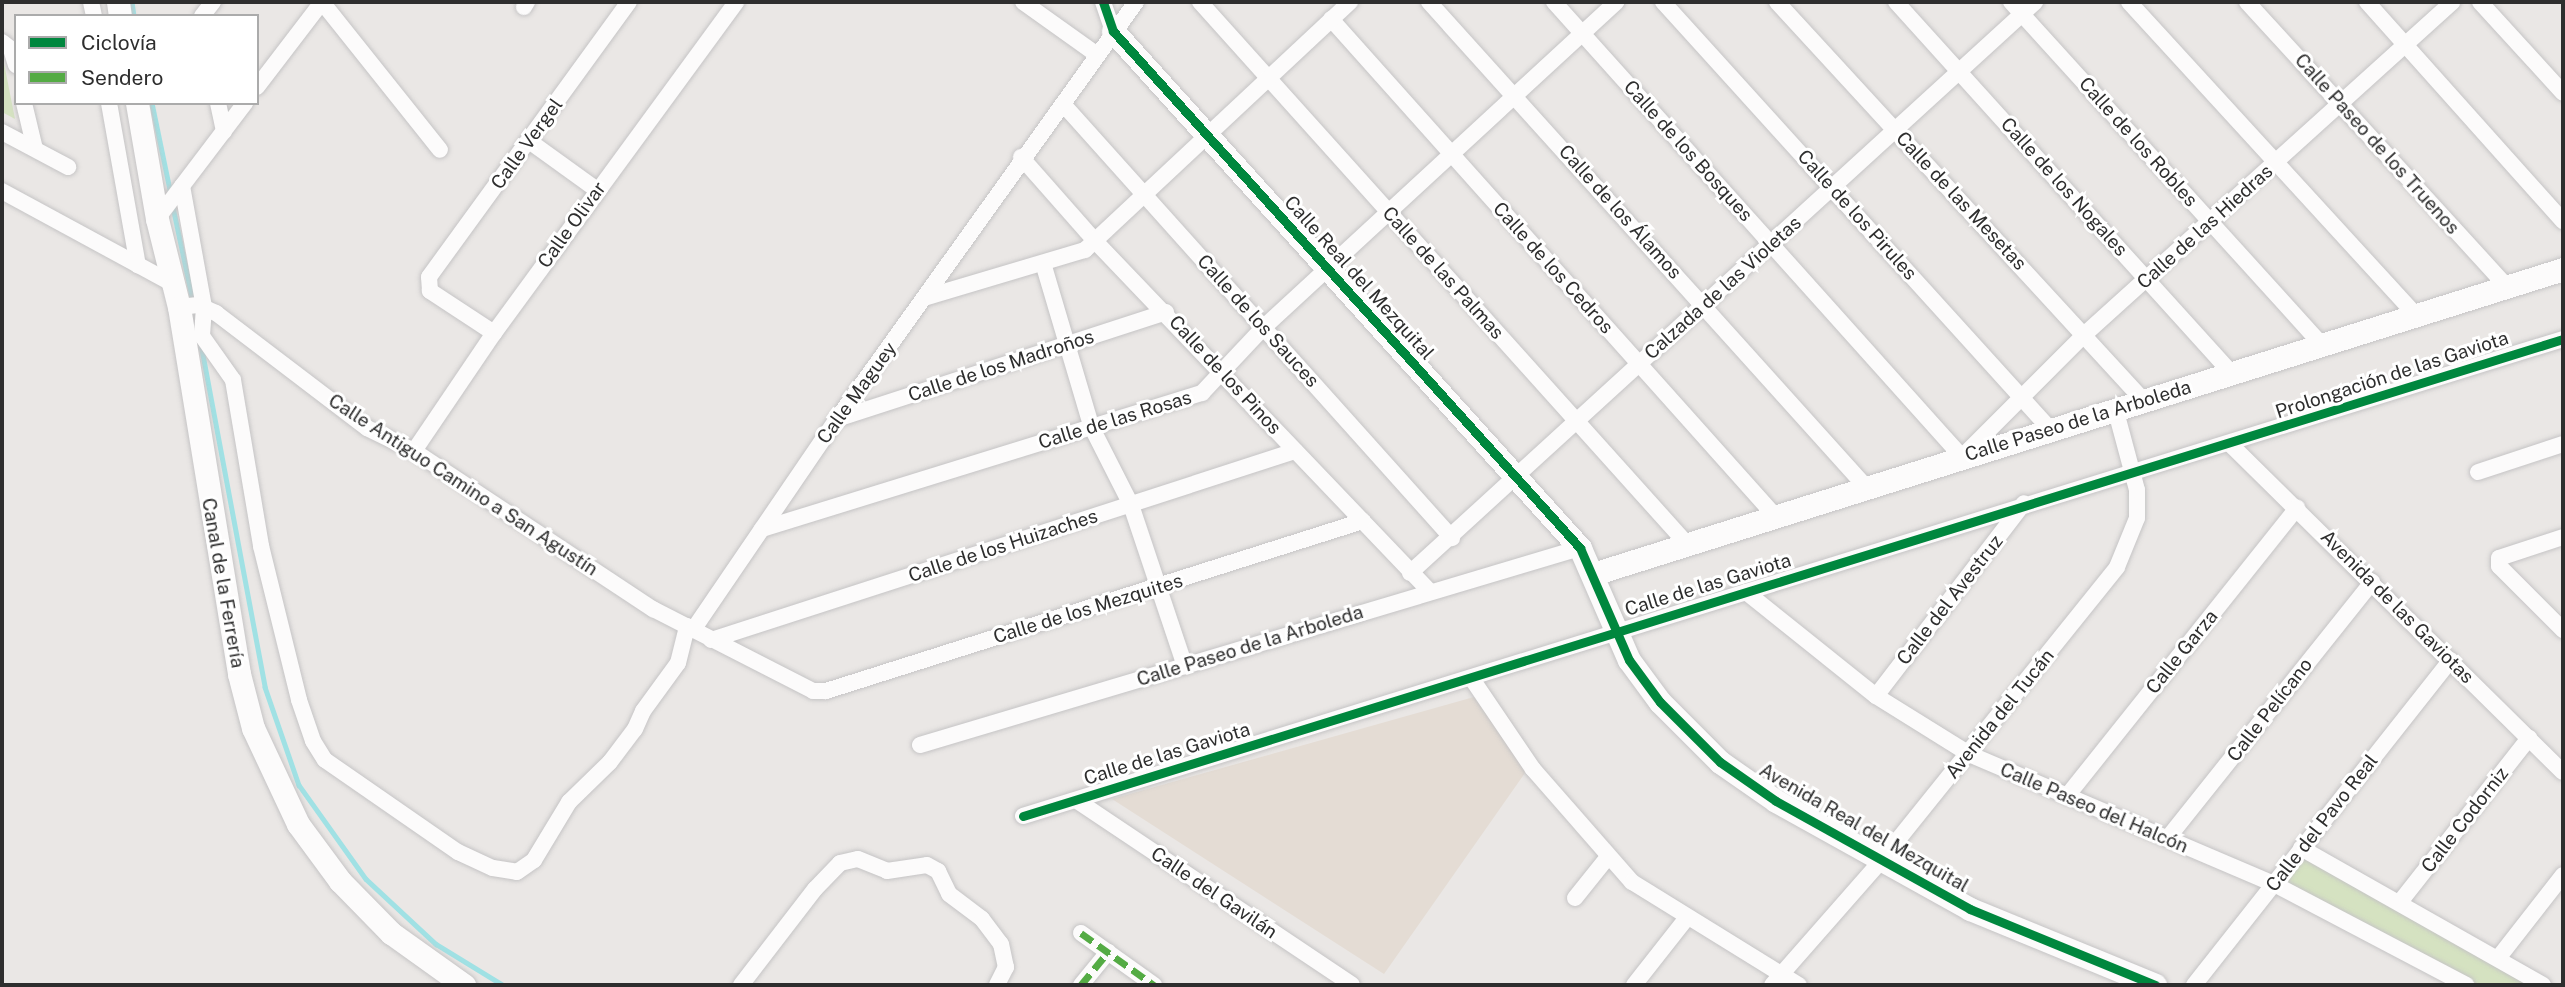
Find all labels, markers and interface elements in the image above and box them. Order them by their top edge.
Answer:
legend [14,14,259,105]
text: Ciclovía [81,30,157,55]
street label: Calle Paseo de los Truenos [2290,49,2464,239]
text: Sendero [81,65,163,90]
street label: Calle de los Robles [2074,72,2202,212]
street label: Calle de los Bosques [1619,76,1757,226]
street label: Calle Vergel [486,94,568,194]
street label: Calle de los Nogales [1996,113,2132,261]
street label: Calle de las Mesetas [1891,127,2031,275]
street label: Calle de los Álamos [1554,140,1686,284]
street label: Calle de los Pirules [1792,145,1922,285]
street label: Calle de las Hiedras [2132,160,2278,294]
street label: Calle Olivar [533,177,611,273]
street label: Calle Real del Mezquital [1279,191,1439,365]
street label: Calle de los Cedros [1488,197,1618,339]
street label: Calle de las Palmas [1377,202,1509,344]
street label: Calzada de las Violetas [1640,211,1806,365]
street label: Calle de los Sauces [1192,250,1324,392]
street label: Calle de los Pinos [1164,311,1286,439]
street label: Calle de los Madroños [905,325,1097,407]
street label: Prolongación de las Gaviota [2272,326,2512,424]
street label: Calle Maguey [812,338,902,448]
street label: Calle Paseo de la Arboleda [1962,376,2194,466]
street label: Calle de las Rosas [1035,386,1195,454]
street label: Calle Antiguo Camino a San Agustín [324,389,602,581]
street label: Canal de la Ferrería [197,496,249,670]
street label: Calle de los Huizaches [905,505,1101,587]
street label: Avenida de las Gaviotas [2316,526,2478,688]
street label: Calle del Avestruz [1892,530,2008,670]
street label: Calle de las Gaviota [1622,549,1794,621]
street label: Calle de los Mezquites [990,569,1186,649]
street label: Calle Paseo de la Arboleda [1134,601,1366,691]
street label: Calle Garza [2141,605,2223,699]
street label: Avenida del Tucán [1941,645,2059,783]
street label: Calle Pelícano [2223,654,2317,766]
street label: Calle de las Gaviota [1081,718,1253,790]
street label: Calle del Pavo Real [2261,750,2383,896]
street label: Calle Paseo del Halcón [1996,758,2192,858]
street label: Avenida Real del Mezquital [1755,759,1973,897]
street label: Calle Codorniz [2417,763,2513,877]
street label: Calle del Gavilán [1146,842,1282,944]

